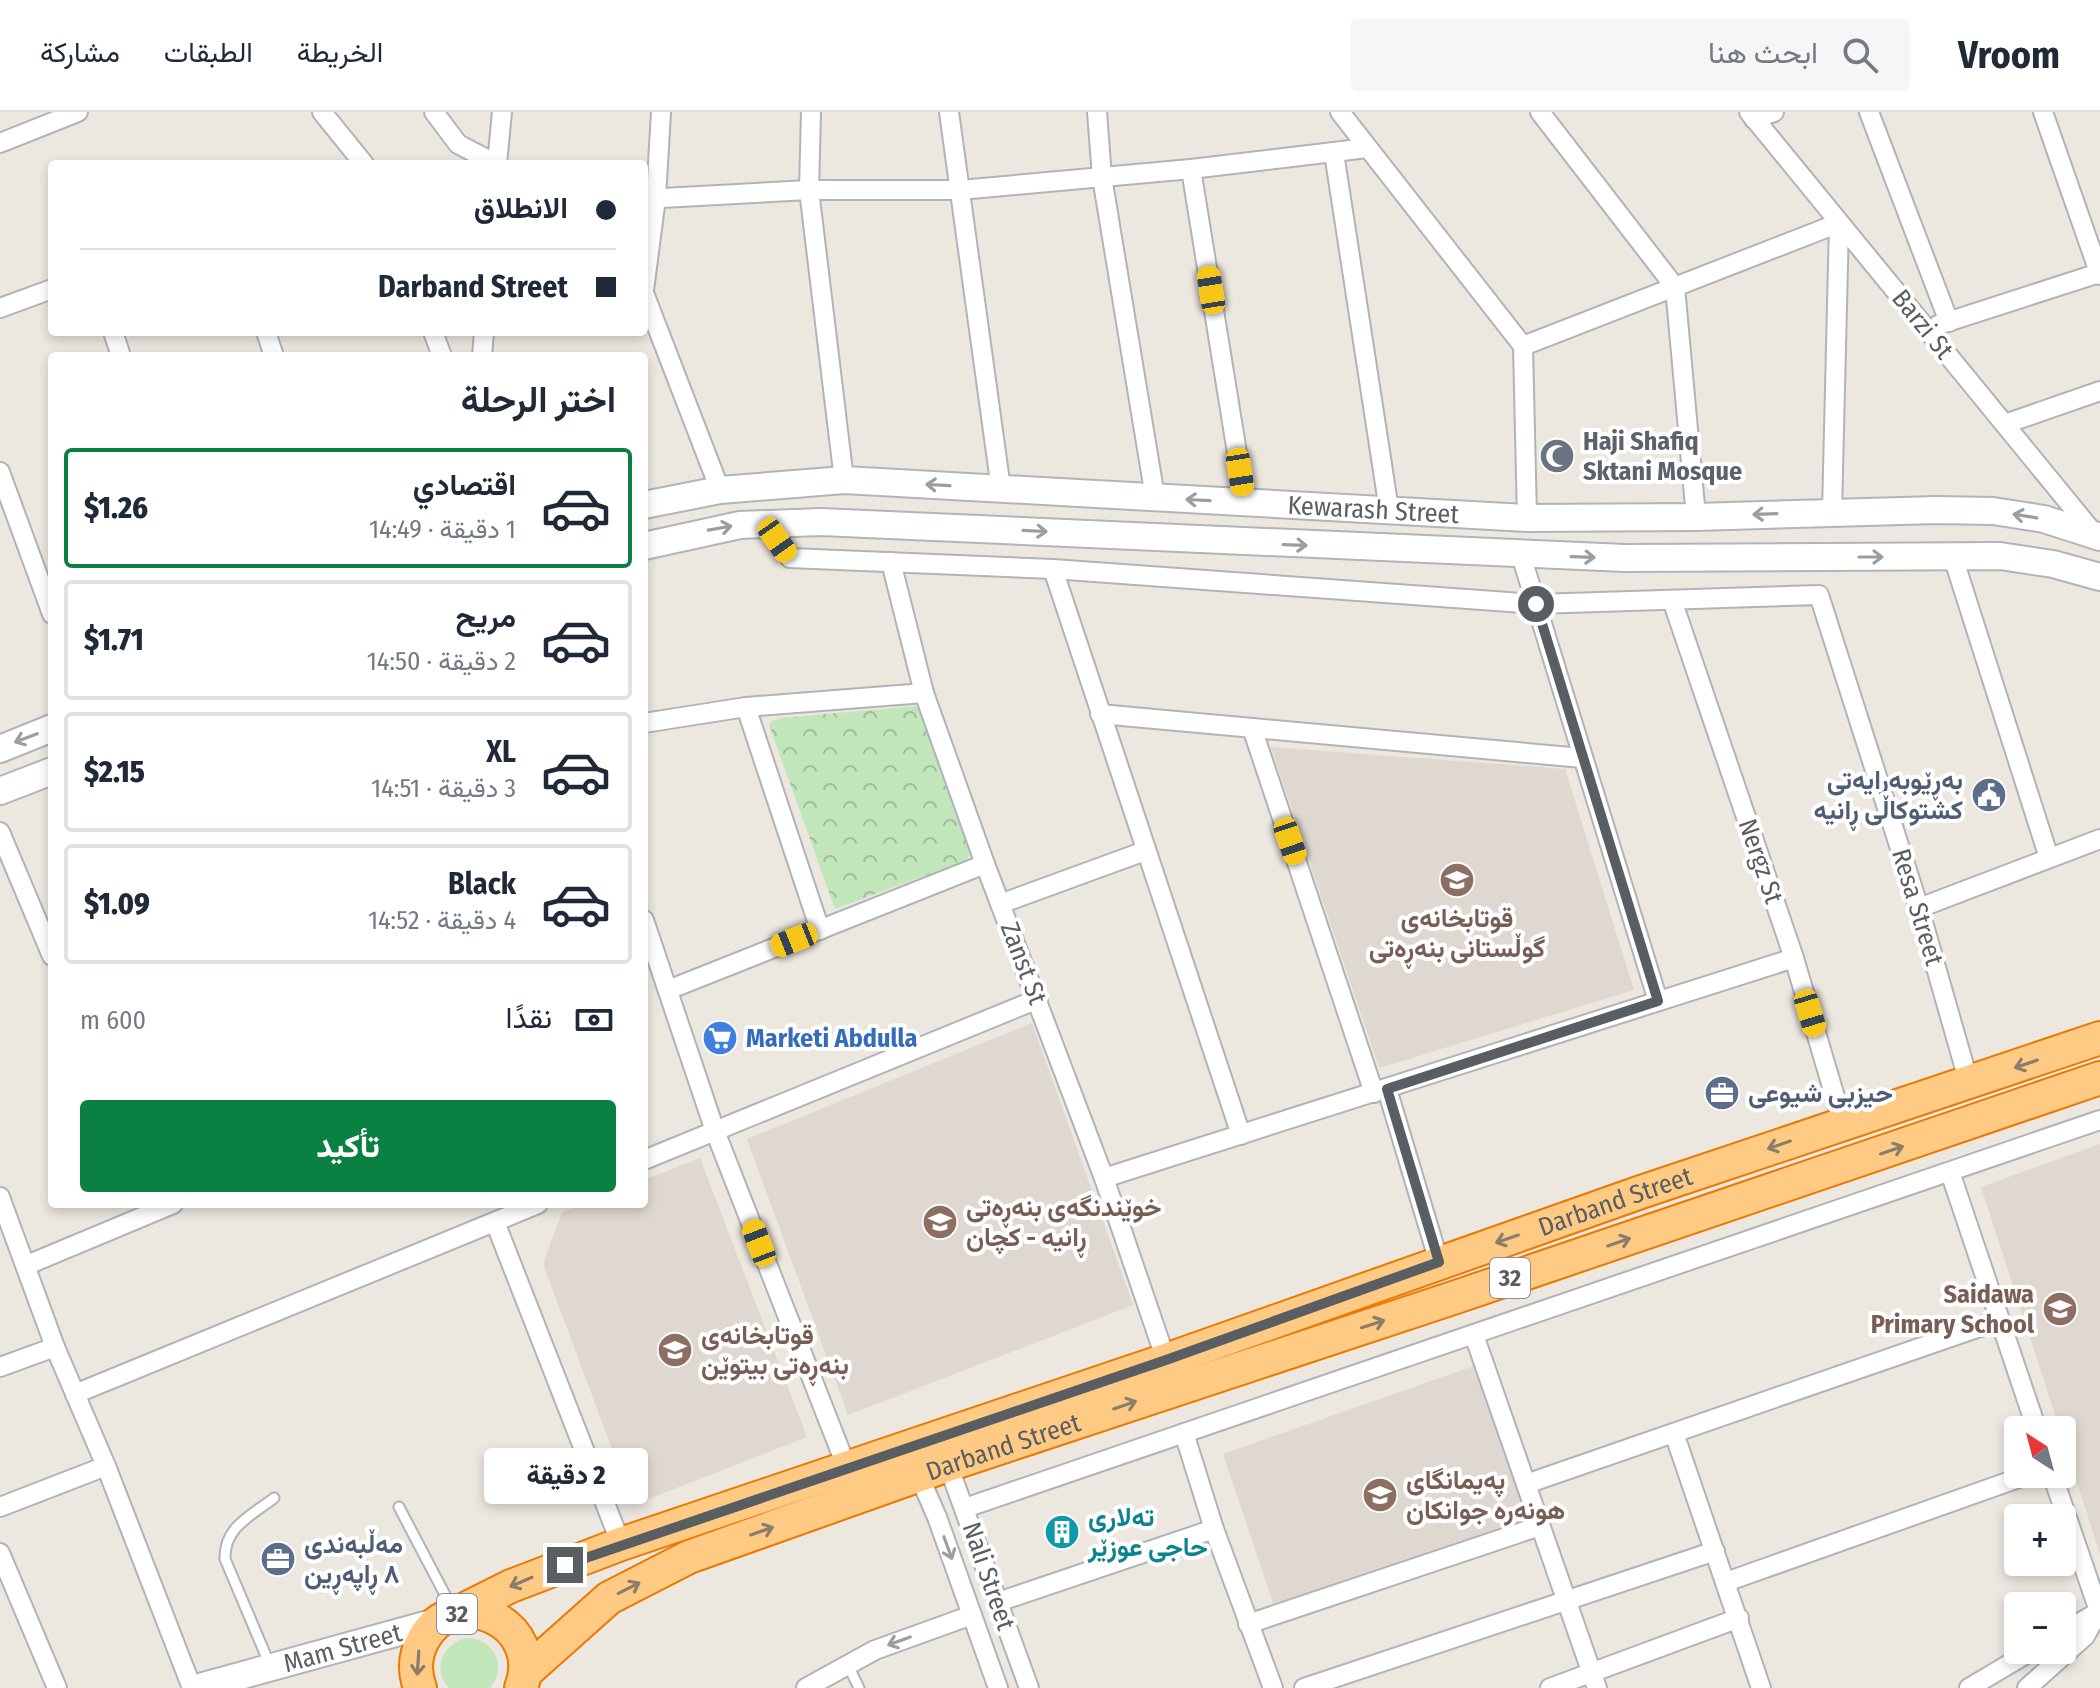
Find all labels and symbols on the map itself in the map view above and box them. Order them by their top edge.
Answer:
car [1195,264,1227,316]
street label: Barzi St [1885,283,1960,366]
place label: Haji Shafiq Sktani Mosque [1583,426,1742,487]
mosque icon: Haji Shafiq Sktani Mosque [1538,437,1576,475]
car [1224,446,1256,498]
one-way arrow [925,478,952,493]
street label: Kewarash Street [1287,490,1460,530]
one-way arrow [1185,492,1212,507]
one-way arrow [1752,506,1779,522]
one-way arrow [2013,508,2038,523]
car [753,513,801,567]
one-way arrow [707,520,732,535]
one-way arrow [1021,524,1048,539]
one-way arrow [1281,538,1308,553]
one-way arrow [1569,549,1596,564]
one-way arrow [1857,549,1884,565]
route start [1518,586,1554,622]
one-way arrow [14,732,39,747]
place label: بەڕێوبەرایەتی کشتوکاڵی ڕانیە [1814,765,1963,831]
public building icon: بەڕێوبەرایەتی کشتوکاڵی ڕانیە [1970,776,2008,814]
car [1271,814,1309,868]
street label: Nergz St [1732,815,1790,908]
street label: Resa Street [1885,845,1950,970]
school or university icon: قوتابخانه‌ی گوڵستانی بنه‌ڕه‌تی [1438,861,1476,899]
place label: قوتابخانه‌ی گوڵستانی بنه‌ڕه‌تی [1369,903,1545,969]
street label: Zanst St [994,918,1053,1009]
car [767,920,821,960]
car [1792,987,1828,1039]
supermarket icon: Marketi Abdulla [701,1019,739,1057]
place label: Marketi Abdulla [746,1023,917,1054]
one-way arrow [2014,1057,2039,1072]
office icon: حیزبی شیوعی [1703,1074,1741,1112]
place label: حیزبی شیوعی [1748,1078,1893,1109]
one-way arrow [1767,1139,1792,1154]
one-way arrow [1879,1141,1904,1156]
street label: Darband Street [1534,1161,1697,1243]
place label: خوێندنگەی بنەڕەتی ڕانیە - کچان [966,1192,1161,1258]
school or university icon: خوێندنگەی بنەڕەتی ڕانیە - کچان [921,1203,959,1241]
car [739,1216,779,1270]
one-way arrow [1495,1232,1520,1247]
one-way arrow [1606,1233,1631,1248]
road number: 32 [1490,1258,1530,1298]
place label: Saidawa Primary School [1871,1279,2035,1340]
school or university icon: Saidawa Primary School [2041,1290,2079,1328]
one-way arrow [1359,1316,1385,1331]
place label: قوتابخانەی بنەڕەتی بیتوێن [701,1320,849,1386]
school or university icon: قوتابخانەی بنەڕەتی بیتوێن [656,1331,694,1369]
one-way arrow [1113,1397,1138,1412]
street label: Darband Street [922,1407,1085,1488]
north arrow [2004,1416,2076,1488]
callout: 2 دقيقة [483,1449,647,1505]
place label: پەیمانگای هونەرە جوانکان [1406,1465,1565,1526]
school or university icon: پەیمانگای هونەرە جوانکان [1361,1476,1399,1514]
place label: تەلاری حاجی عوزێر [1087,1502,1208,1563]
building icon: تەلاری حاجی عوزێر [1043,1513,1081,1551]
street label: Nali Street [956,1518,1022,1634]
one-way arrow [750,1523,775,1538]
place label: مەڵبەندی ٨ ڕاپەڕین [304,1529,403,1595]
one-way arrow [942,1535,957,1560]
office icon: مەڵبەندی ٨ ڕاپەڕین [259,1540,297,1578]
route end [547,1547,583,1583]
one-way arrow [509,1575,534,1590]
one-way arrow [617,1579,641,1595]
road number: 32 [437,1594,477,1634]
street label: Mam Street [280,1617,406,1679]
one-way arrow [887,1635,912,1650]
one-way arrow [410,1649,425,1676]

